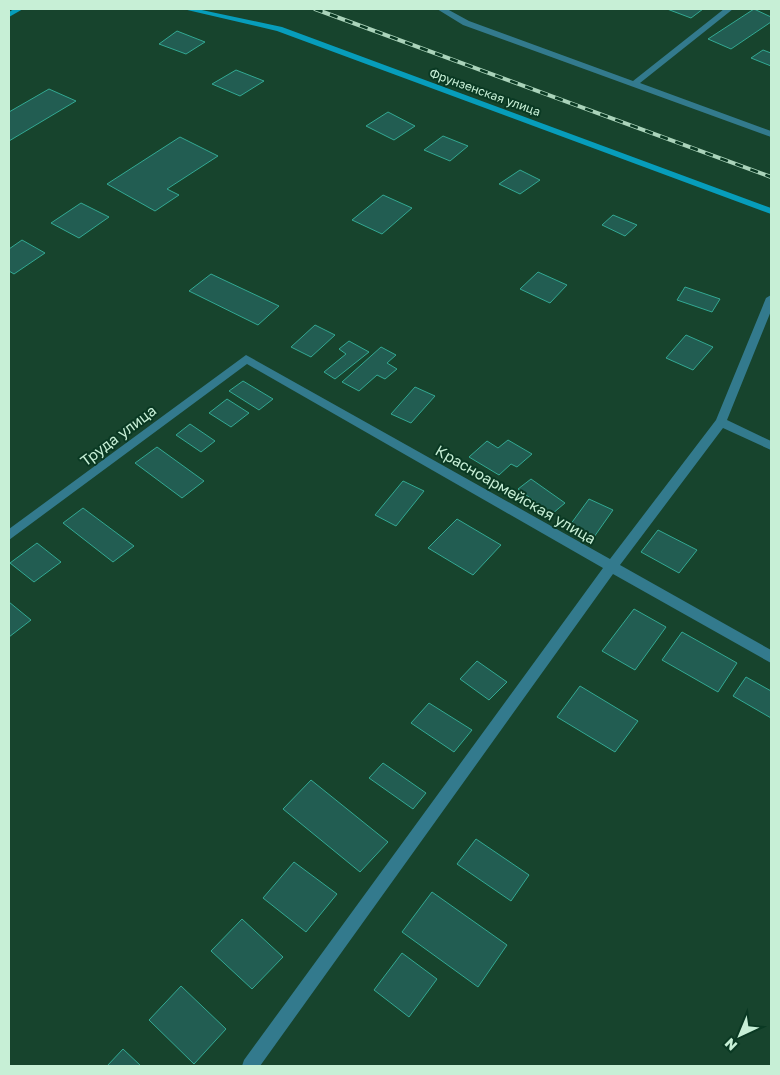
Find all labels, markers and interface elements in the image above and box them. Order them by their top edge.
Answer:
street label: Фрунзенская улица [427,65,543,119]
street label: Труда улица [77,401,159,469]
street label: Красноармейская улица [433,441,599,547]
north arrow [715,1010,765,1060]
text: N [721,1035,740,1055]

